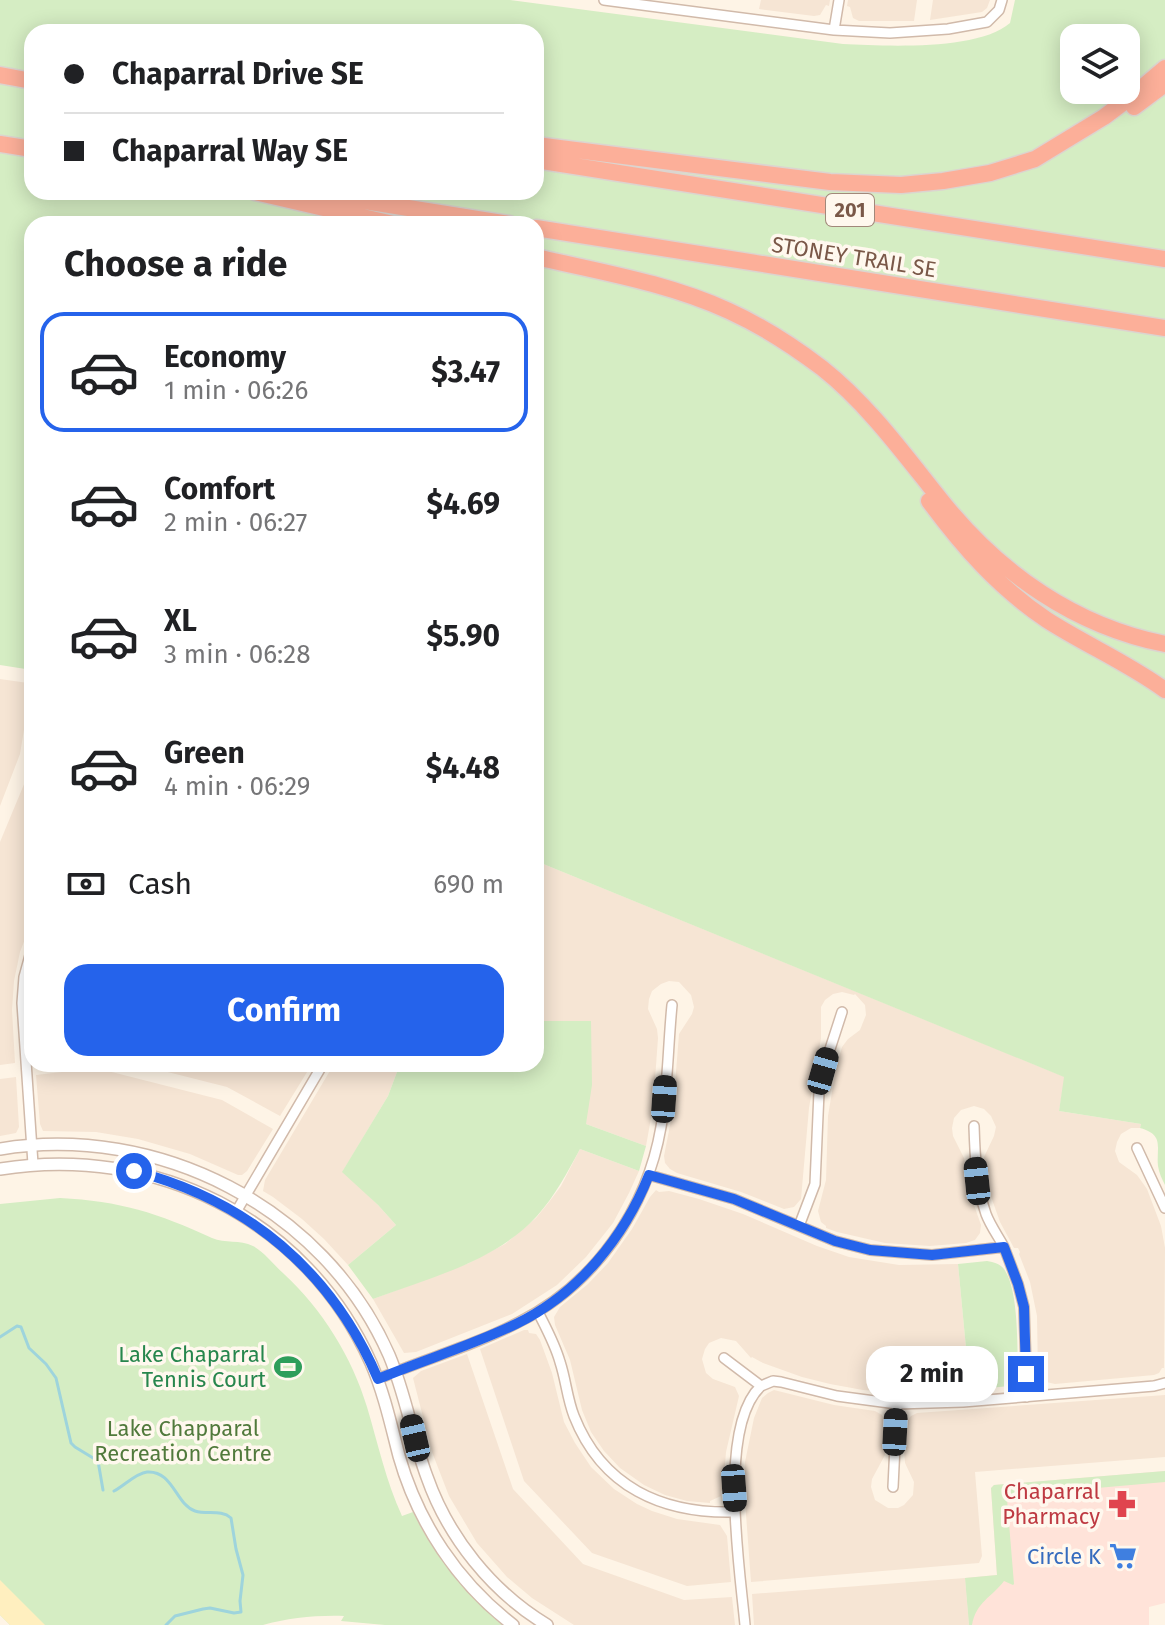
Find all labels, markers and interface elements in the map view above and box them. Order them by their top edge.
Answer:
map controls [1060,24,1140,104]
button: layers [1060,24,1140,104]
text: Chaparral Drive SE [112,56,364,92]
text: Chaparral Way SE [112,133,348,169]
road number: 201 [826,194,874,226]
street label: STONEY TRAIL SE [770,231,938,283]
text: Choose a ride [64,242,287,286]
icon: car [68,336,140,408]
text: Economy [164,339,286,375]
text: $3.47 [431,354,500,390]
text: 1 min · 06:26 [164,375,308,406]
icon: car [68,468,140,540]
text: Comfort [164,471,275,507]
text: $4.69 [426,486,500,522]
text: 2 min · 06:27 [164,507,307,538]
icon: car [68,600,140,672]
text: XL [164,603,197,639]
text: $5.90 [427,618,500,654]
text: 3 min · 06:28 [164,639,311,670]
icon: car [68,732,140,804]
text: Green [164,735,245,771]
text: $4.48 [426,750,500,786]
text: 4 min · 06:29 [164,771,310,802]
icon: cash [64,862,108,906]
text: Cash [128,866,192,902]
text: 690 m [433,869,504,900]
button: Confirm [64,964,504,1056]
car [805,1045,841,1097]
car [650,1074,678,1124]
route start [116,1153,152,1189]
car [963,1156,991,1206]
place label: Lake Chaparral Tennis Court [118,1341,266,1393]
callout: 2 min [866,1346,998,1402]
sports icon: Lake Chaparral Tennis Court [273,1352,303,1382]
route end [1008,1356,1044,1392]
text: 2 min [900,1358,964,1389]
car [882,1407,908,1457]
car [398,1412,432,1464]
park label: Lake Chapparal Recreation Centre [94,1415,272,1467]
car [720,1463,748,1513]
place label: Chaparral Pharmacy [1002,1478,1100,1530]
pharmacy icon: Chaparral Pharmacy [1107,1489,1137,1519]
supermarket icon: Circle K [1108,1541,1138,1571]
place label: Circle K [1027,1543,1101,1570]

